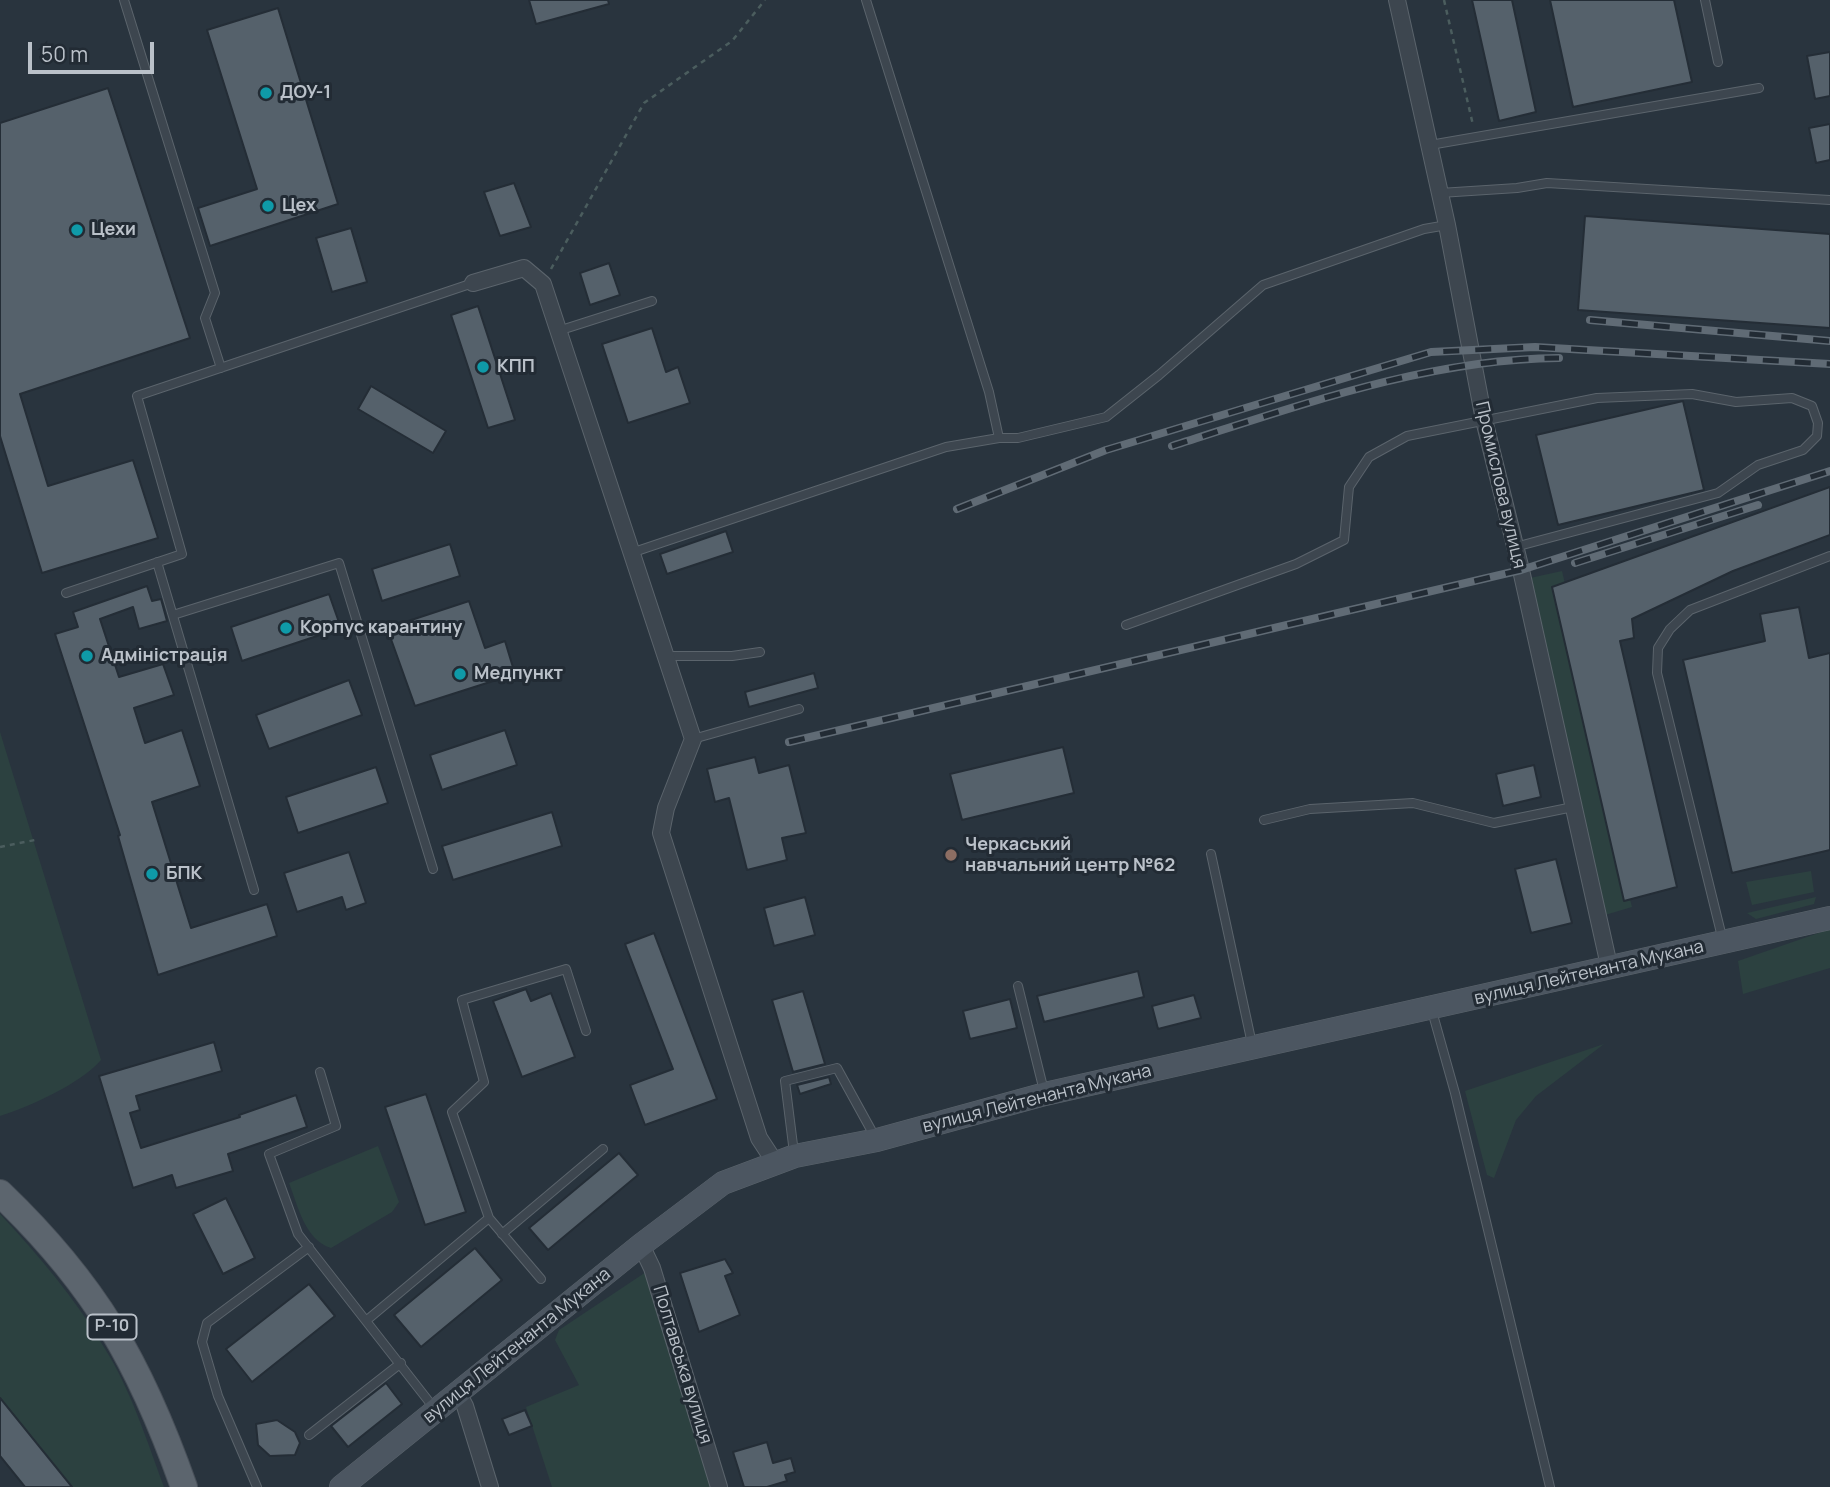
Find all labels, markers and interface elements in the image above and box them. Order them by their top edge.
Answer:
scale bar [32,28,158,72]
text: 50 m [41,40,88,68]
place label: ДОУ-1 [280,82,331,104]
marker: ДОУ-1 [258,85,274,101]
place label: Цех [282,195,316,217]
marker: Цех [260,198,276,214]
place label: Цехи [91,219,136,241]
marker: Цехи [69,222,85,238]
place label: КПП [497,356,535,378]
marker: КПП [475,359,491,375]
street label: Промислова вулиця [1470,399,1530,571]
place label: Корпус карантину [300,617,462,639]
marker: Корпус карантину [278,620,294,636]
place label: Адміністрація [101,645,227,667]
marker: Адміністрація [79,648,95,664]
place label: Медпункт [474,663,563,685]
marker: Медпункт [452,666,468,682]
place label: Черкаський навчальний центр №62 [965,834,1175,876]
marker: Черкаський навчальний центр №62 [943,847,959,863]
place label: БПК [166,863,202,885]
marker: БПК [144,866,160,882]
street label: вулиця Лейтенанта Мукана [1472,936,1706,1010]
street label: вулиця Лейтенанта Мукана [920,1060,1154,1138]
street label: вулиця Лейтенанта Мукана [419,1264,615,1428]
street label: Полтавська вулиця [648,1283,716,1447]
road number: Р-10 [88,1315,136,1340]

